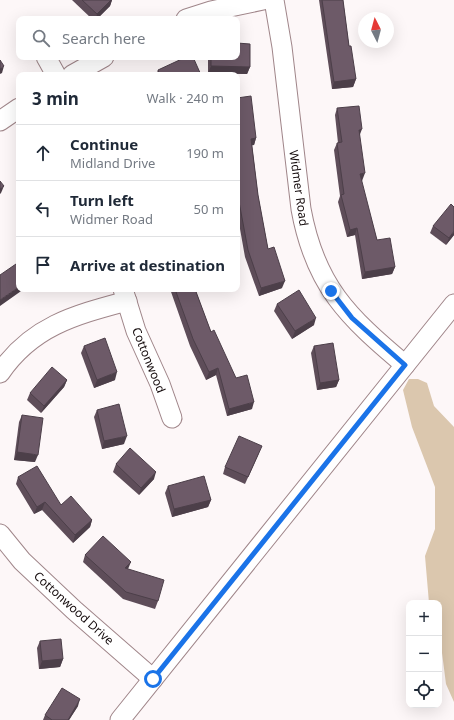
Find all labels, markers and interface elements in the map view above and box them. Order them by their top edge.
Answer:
north arrow [358,12,394,48]
search box [16,16,240,60]
icon: search [30,27,52,49]
text: Search here [62,28,145,48]
text: 3 min [32,87,79,110]
text: Walk · 240 m [146,89,224,107]
text: Continue [70,134,138,154]
icon: ahead [32,142,54,164]
text: 190 m [186,144,224,162]
street label: Widmer Road [285,149,313,227]
text: Midland Drive [70,154,155,172]
text: Turn left [70,190,134,210]
icon: left [32,198,54,220]
text: 50 m [194,200,224,218]
text: Widmer Road [70,210,153,228]
icon: arrive [32,254,54,276]
text: Arrive at destination [70,255,225,275]
route end [322,282,340,300]
street label: Cottonwood [128,325,170,395]
street label: Cottonwood Drive [30,567,118,649]
map controls [406,600,442,708]
button: + [406,600,442,636]
button: − [406,636,442,672]
route start [144,670,162,688]
button: locate [406,672,442,708]

